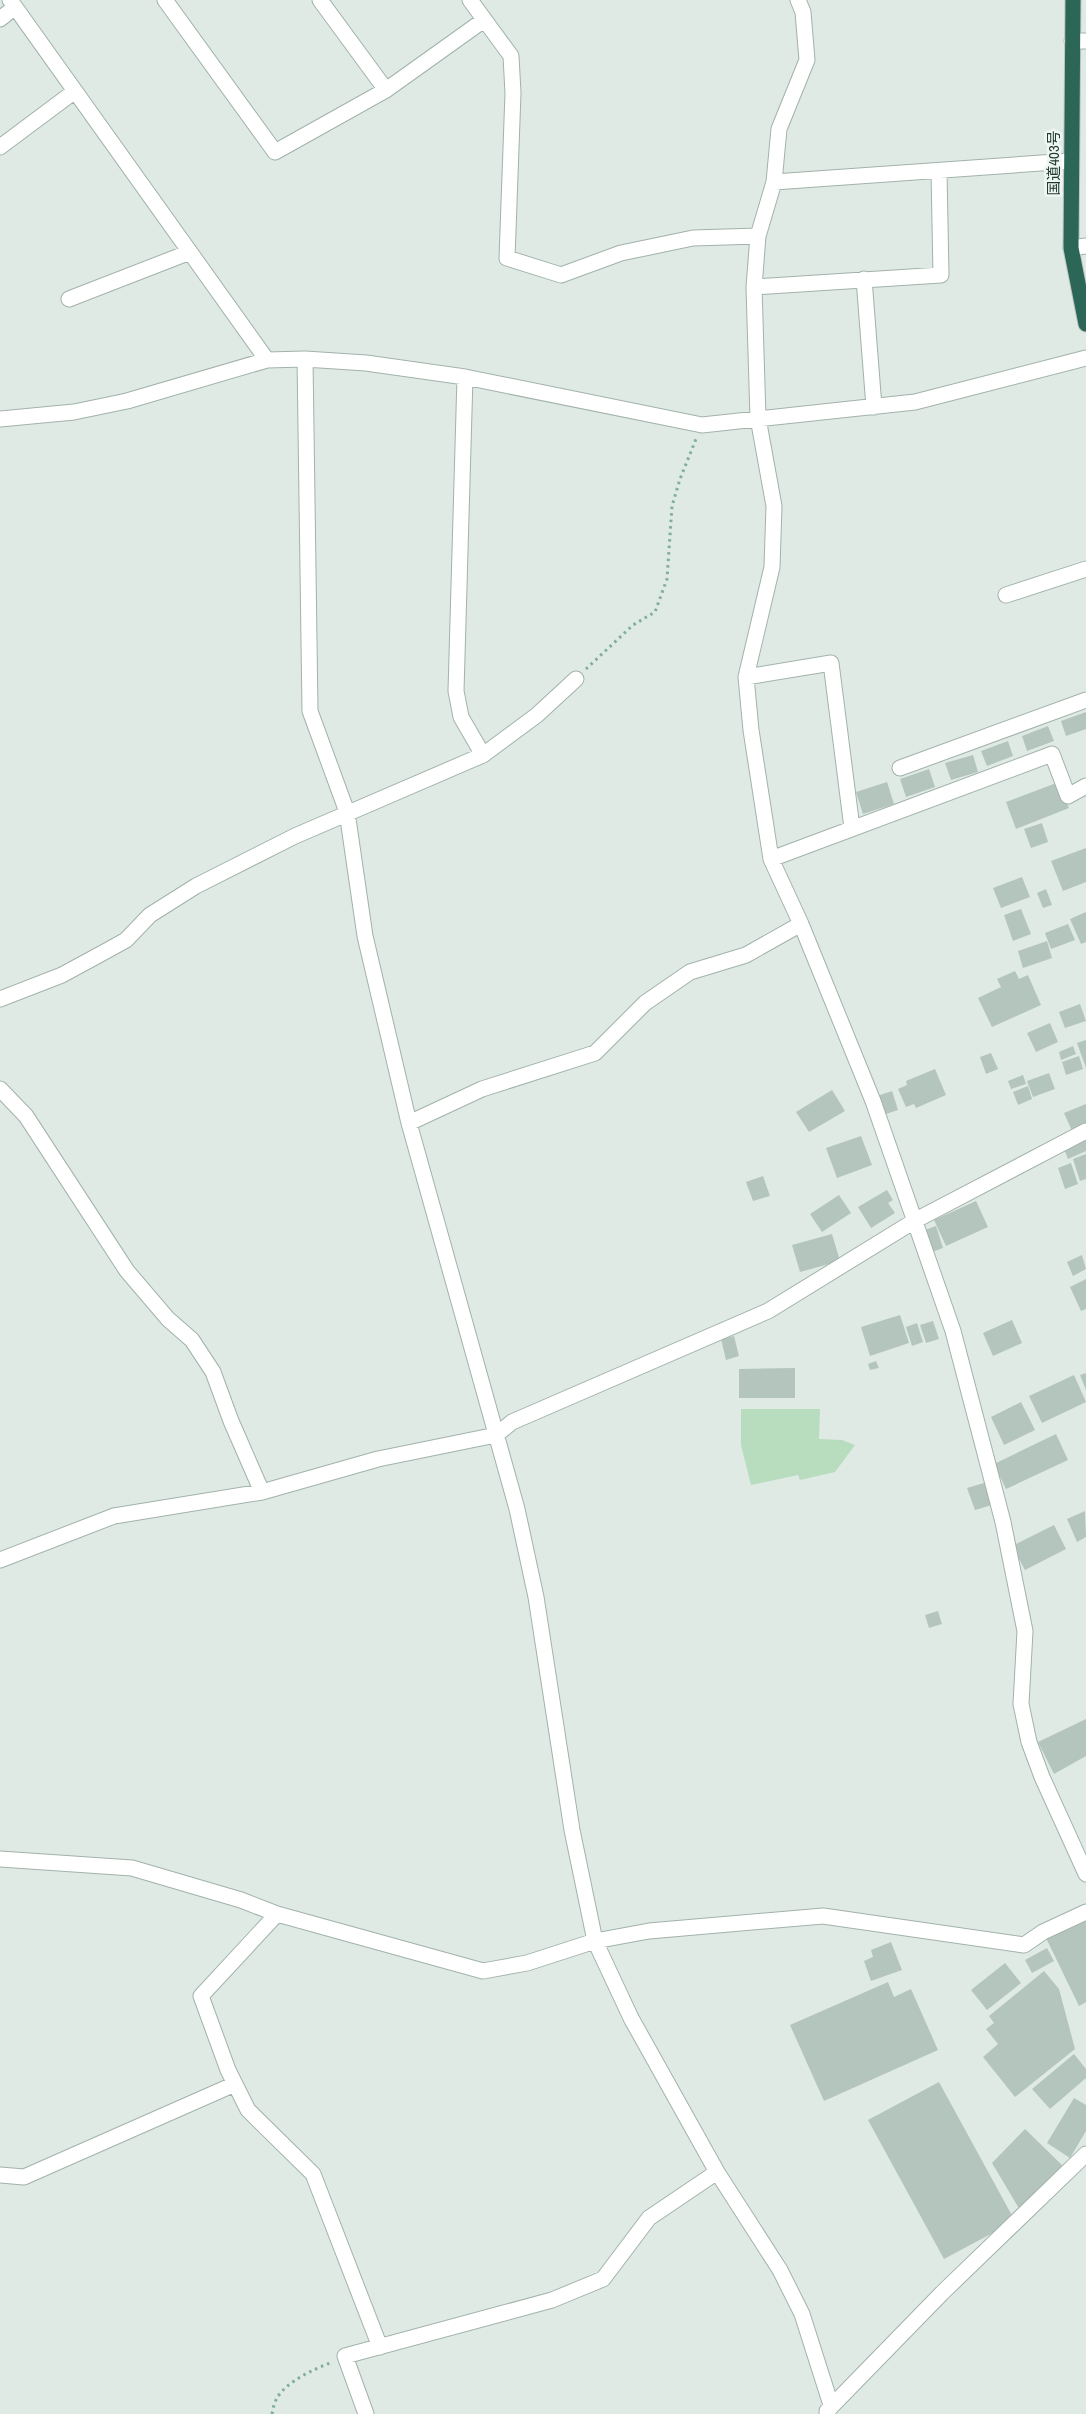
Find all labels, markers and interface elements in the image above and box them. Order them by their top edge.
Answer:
street label: 国道403号 [1043,130,1064,196]

